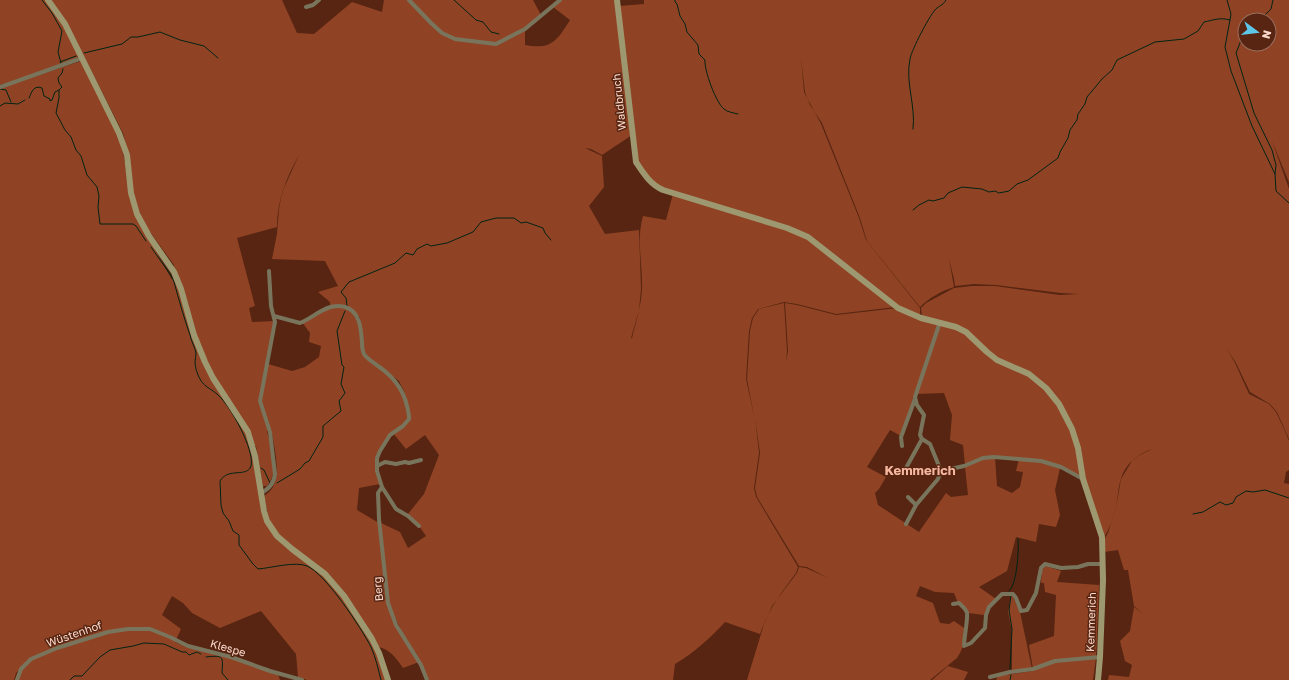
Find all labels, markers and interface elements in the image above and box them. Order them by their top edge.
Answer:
north arrow [1237,12,1277,52]
text: N [1260,29,1275,40]
street label: Waldbruch [609,73,628,131]
district label: Kemmerich [884,462,956,478]
street label: Berg [370,576,385,602]
street label: Kemmerich [1083,592,1098,652]
street label: Wüstenhof [44,618,103,649]
street label: Klespe [209,636,247,659]

